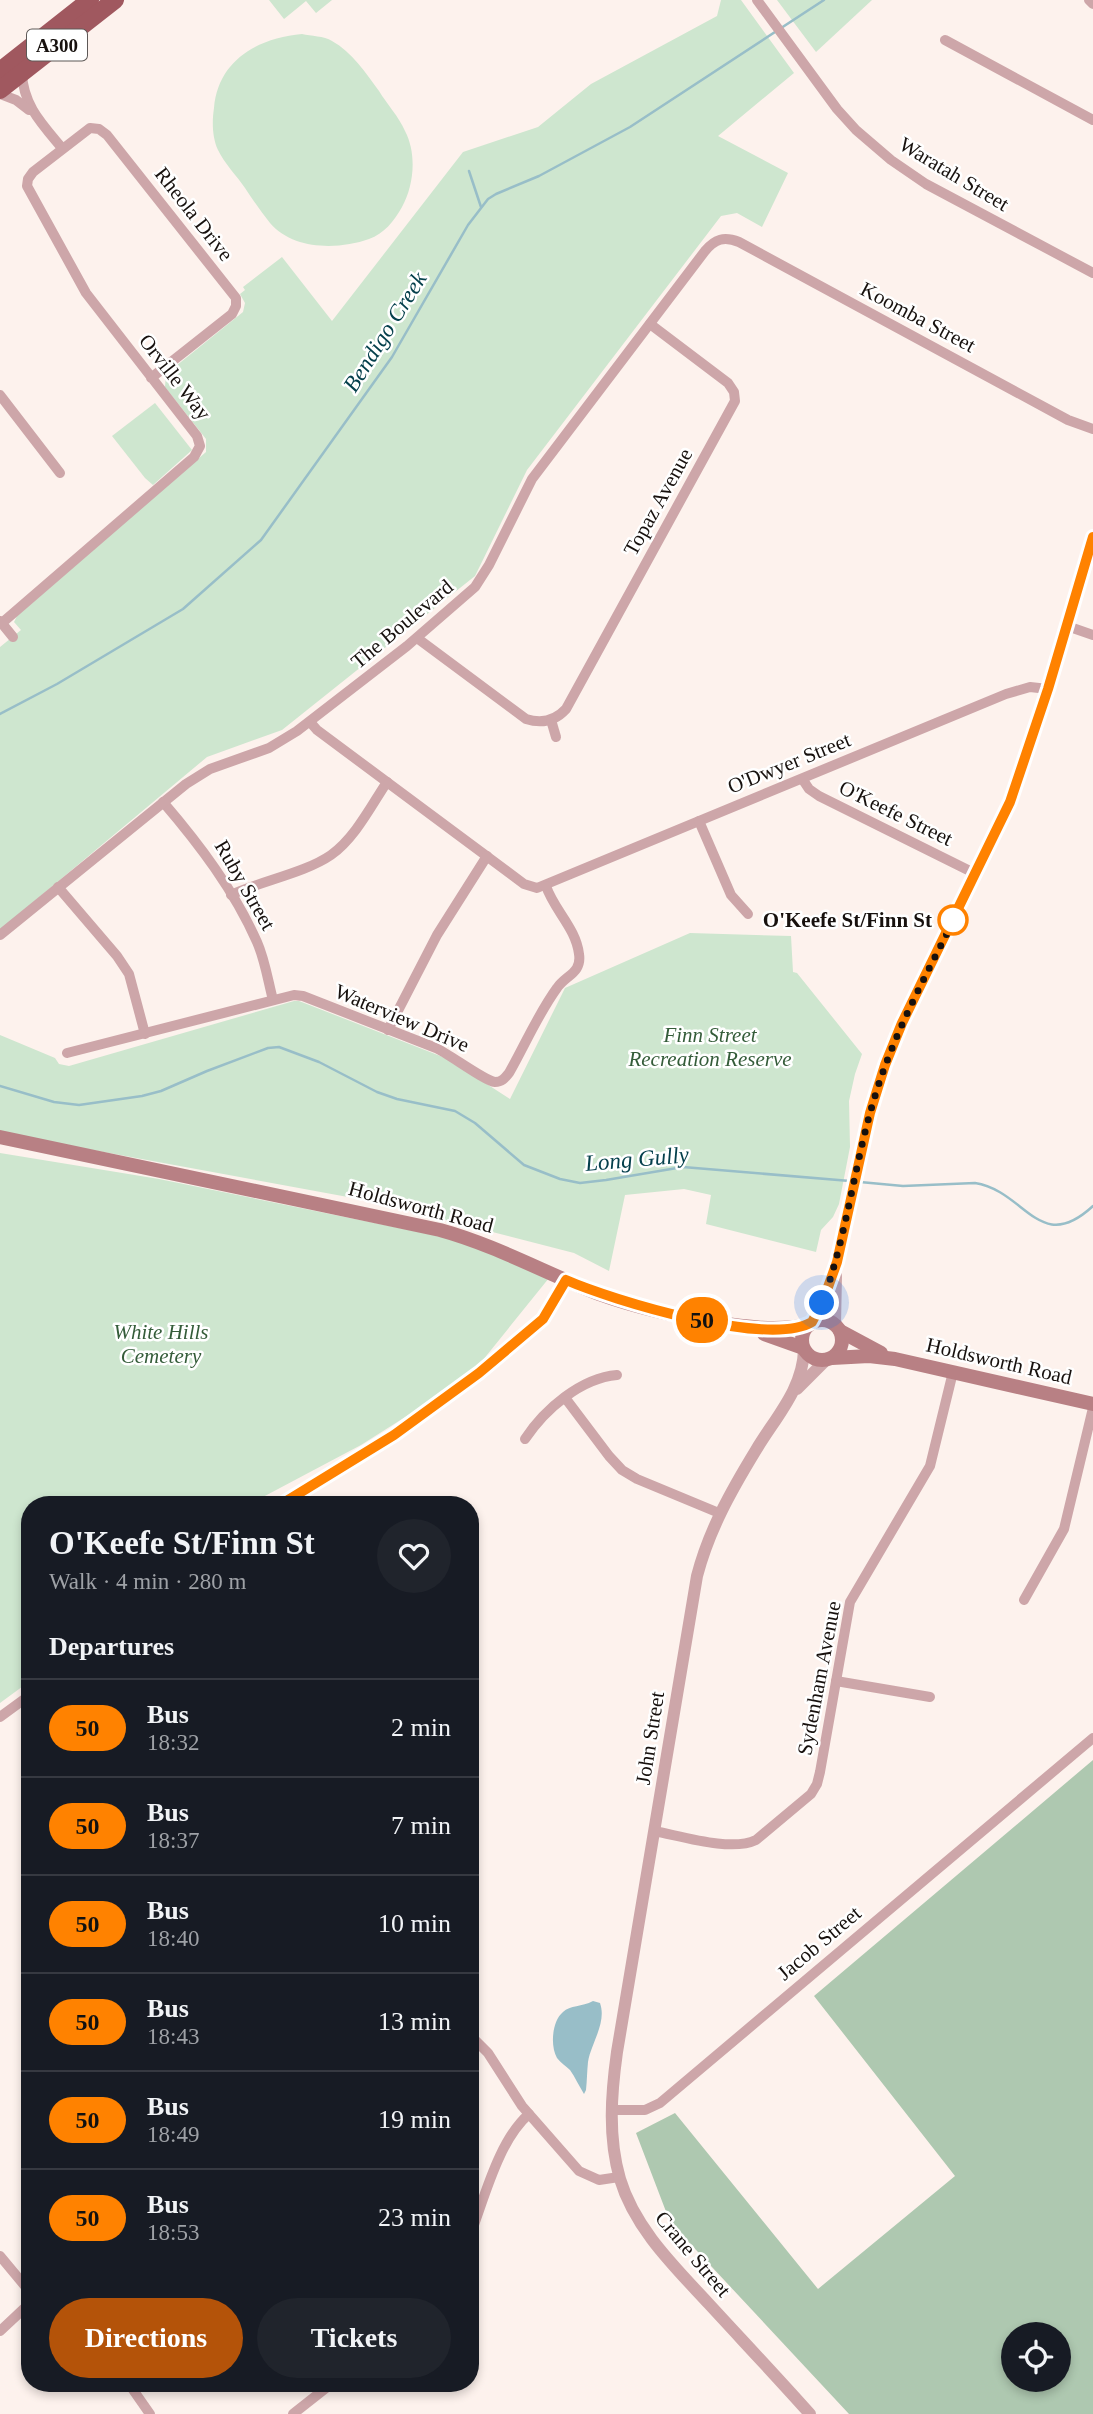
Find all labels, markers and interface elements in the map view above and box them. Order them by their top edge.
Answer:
road number: A300 [27,30,87,60]
street label: Waratah Street [895,132,1013,216]
street label: Rheola Drive [150,162,238,266]
water label: Bendigo Creek [338,267,432,396]
street label: Koomba Street [856,277,980,357]
street label: Orville Way [134,329,216,425]
street label: Topaz Avenue [619,444,697,560]
street label: The Boulevard [346,574,458,673]
street label: O'Dwyer Street [724,727,854,799]
street label: O'Keefe Street [835,775,957,851]
street label: Ruby Street [210,836,280,934]
marker: O'Keefe St/Finn St [938,905,968,935]
place label: O'Keefe St/Finn St [763,908,932,932]
street label: Waterview Drive [331,979,473,1057]
park label: Finn Street Recreation Reserve [627,1023,792,1071]
water label: Long Gully [583,1142,691,1176]
street label: Holdsworth Road [346,1176,496,1238]
your location [804,1285,839,1320]
line badge: 50 [670,1297,734,1343]
text: 50 [690,1307,714,1333]
park label: White Hills Cemetery [113,1320,209,1368]
street label: Holdsworth Road [924,1333,1075,1390]
button: heart [377,1519,451,1593]
text: O'Keefe St/Finn St [49,1525,315,1561]
text: Walk · 4 min · 280 m [49,1569,246,1594]
street label: Sydenham Avenue [792,1599,846,1757]
text: Departures [49,1632,174,1661]
street label: John Street [631,1690,669,1786]
text: Bus [147,1700,189,1729]
text: 2 min [391,1713,451,1742]
text: 50 [76,1715,100,1741]
text: 18:32 [147,1730,199,1755]
text: Bus [147,1798,189,1827]
text: 7 min [391,1811,451,1840]
text: 50 [76,1813,100,1839]
text: 18:37 [147,1828,199,1853]
text: Bus [147,1896,189,1925]
street label: Jacob Street [772,1901,866,1985]
text: 10 min [378,1909,451,1938]
text: 50 [76,1911,100,1937]
text: 18:40 [147,1926,199,1951]
text: Bus [147,1994,189,2023]
text: 13 min [378,2007,451,2036]
text: 50 [76,2009,100,2035]
text: 18:43 [147,2024,199,2049]
text: Bus [147,2092,189,2121]
text: 19 min [378,2105,451,2134]
text: 50 [76,2107,100,2133]
text: 18:49 [147,2122,199,2147]
text: Bus [147,2190,189,2219]
text: 23 min [378,2203,451,2232]
text: 50 [76,2205,100,2231]
street label: Crane Street [650,2206,736,2302]
text: 18:53 [147,2220,199,2245]
button: Directions [49,2298,243,2378]
button: Tickets [257,2298,451,2378]
map controls [1001,2322,1071,2392]
button: locate [1001,2322,1071,2392]

